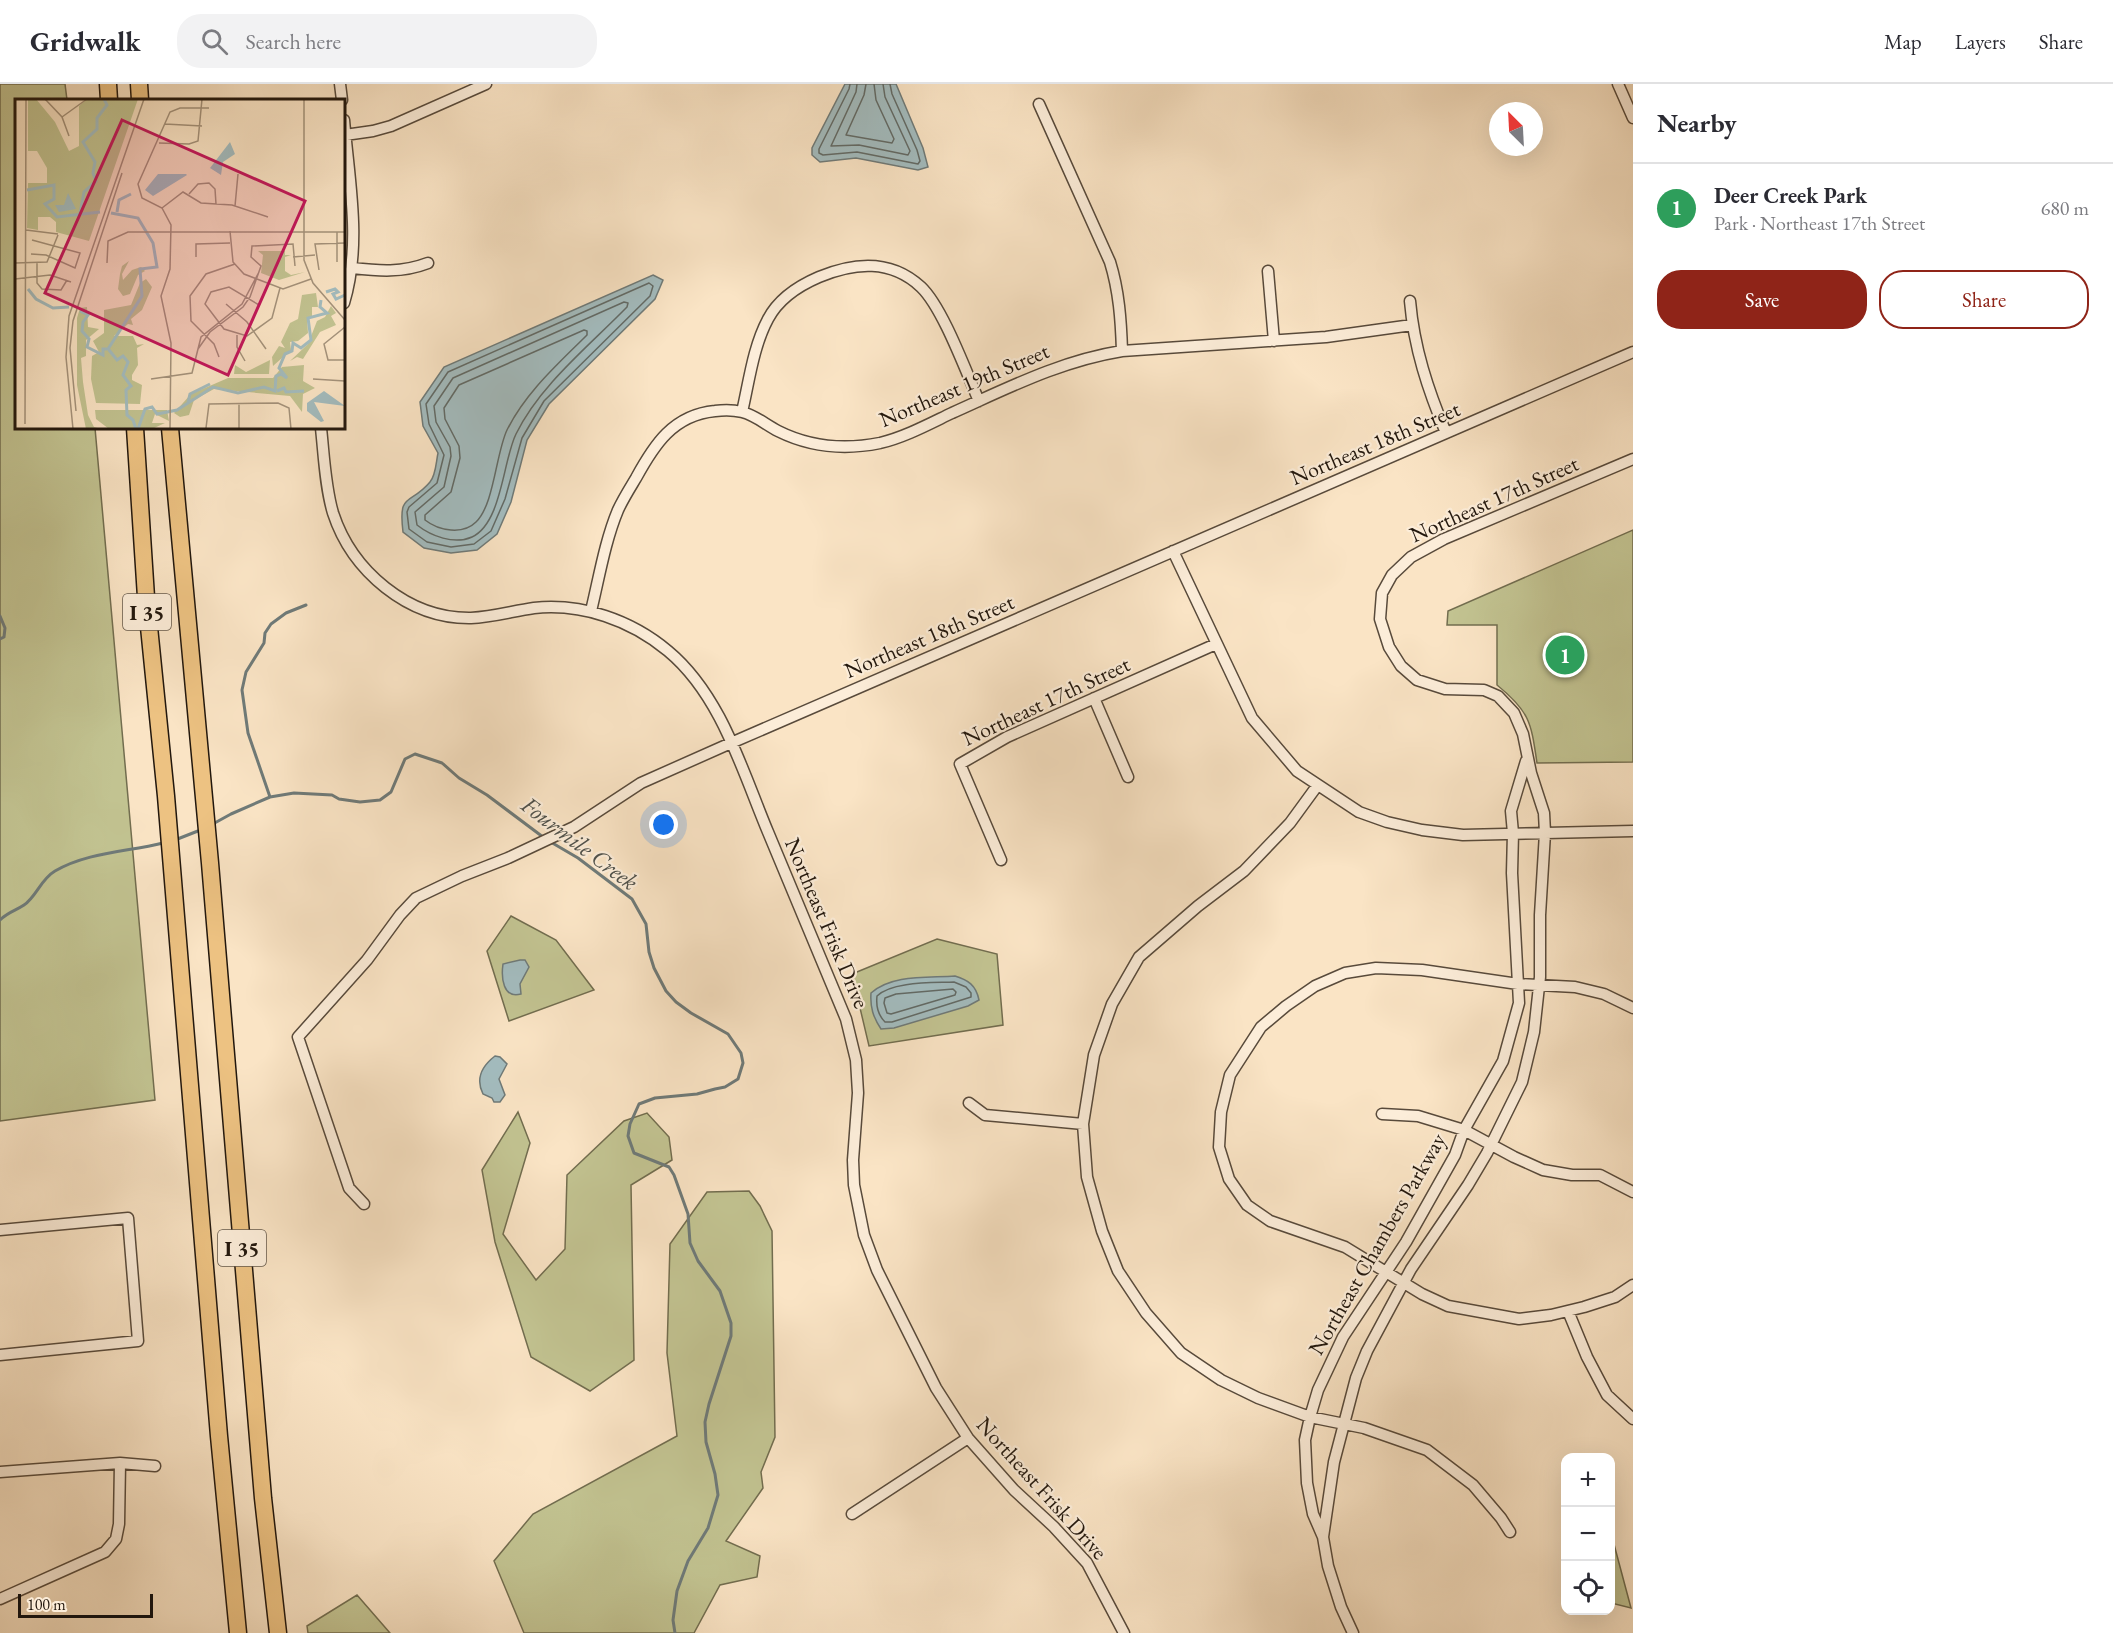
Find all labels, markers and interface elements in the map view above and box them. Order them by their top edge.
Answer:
search box [177,14,597,68]
text: Gridwalk [30,23,141,59]
icon: search [198,25,231,58]
text: Search here [246,27,341,56]
text: Map [1884,28,1922,55]
text: Layers [1955,28,2006,55]
text: Share [2039,28,2083,55]
inset map [15,99,345,429]
north arrow [1489,102,1543,156]
text: Nearby [1657,106,1737,140]
text: Deer Creek Park [1714,181,1867,210]
text: 1 [1671,195,1682,221]
text: 680 m [2041,195,2089,221]
text: Park · Northeast 17th Street [1714,210,1925,236]
button: Save [1657,270,1867,329]
button: Share [1879,270,2089,329]
street label: Northeast 19th Street [875,336,1053,434]
street label: Northeast 18th Street [1286,394,1464,492]
street label: Northeast 17th Street [1405,449,1583,549]
street label: Northeast 18th Street [840,587,1018,685]
road number: I 35 [123,594,171,630]
pin: 1 [1546,632,1584,678]
street label: Northeast 17th Street [958,649,1135,753]
water label: Fourmile Creek [515,788,645,897]
your location [649,810,678,839]
street label: Northeast Frisk Drive [778,833,876,1013]
street label: Northeast Chambers Parkway [1302,1127,1453,1360]
road number: I 35 [218,1230,266,1266]
street label: Northeast Frisk Drive [970,1410,1114,1566]
map controls [1561,1453,1615,1615]
button: + [1561,1453,1615,1507]
button: − [1561,1507,1615,1561]
button: locate [1561,1561,1615,1615]
scale bar [18,1591,153,1618]
text: 100 m [27,1594,66,1615]

